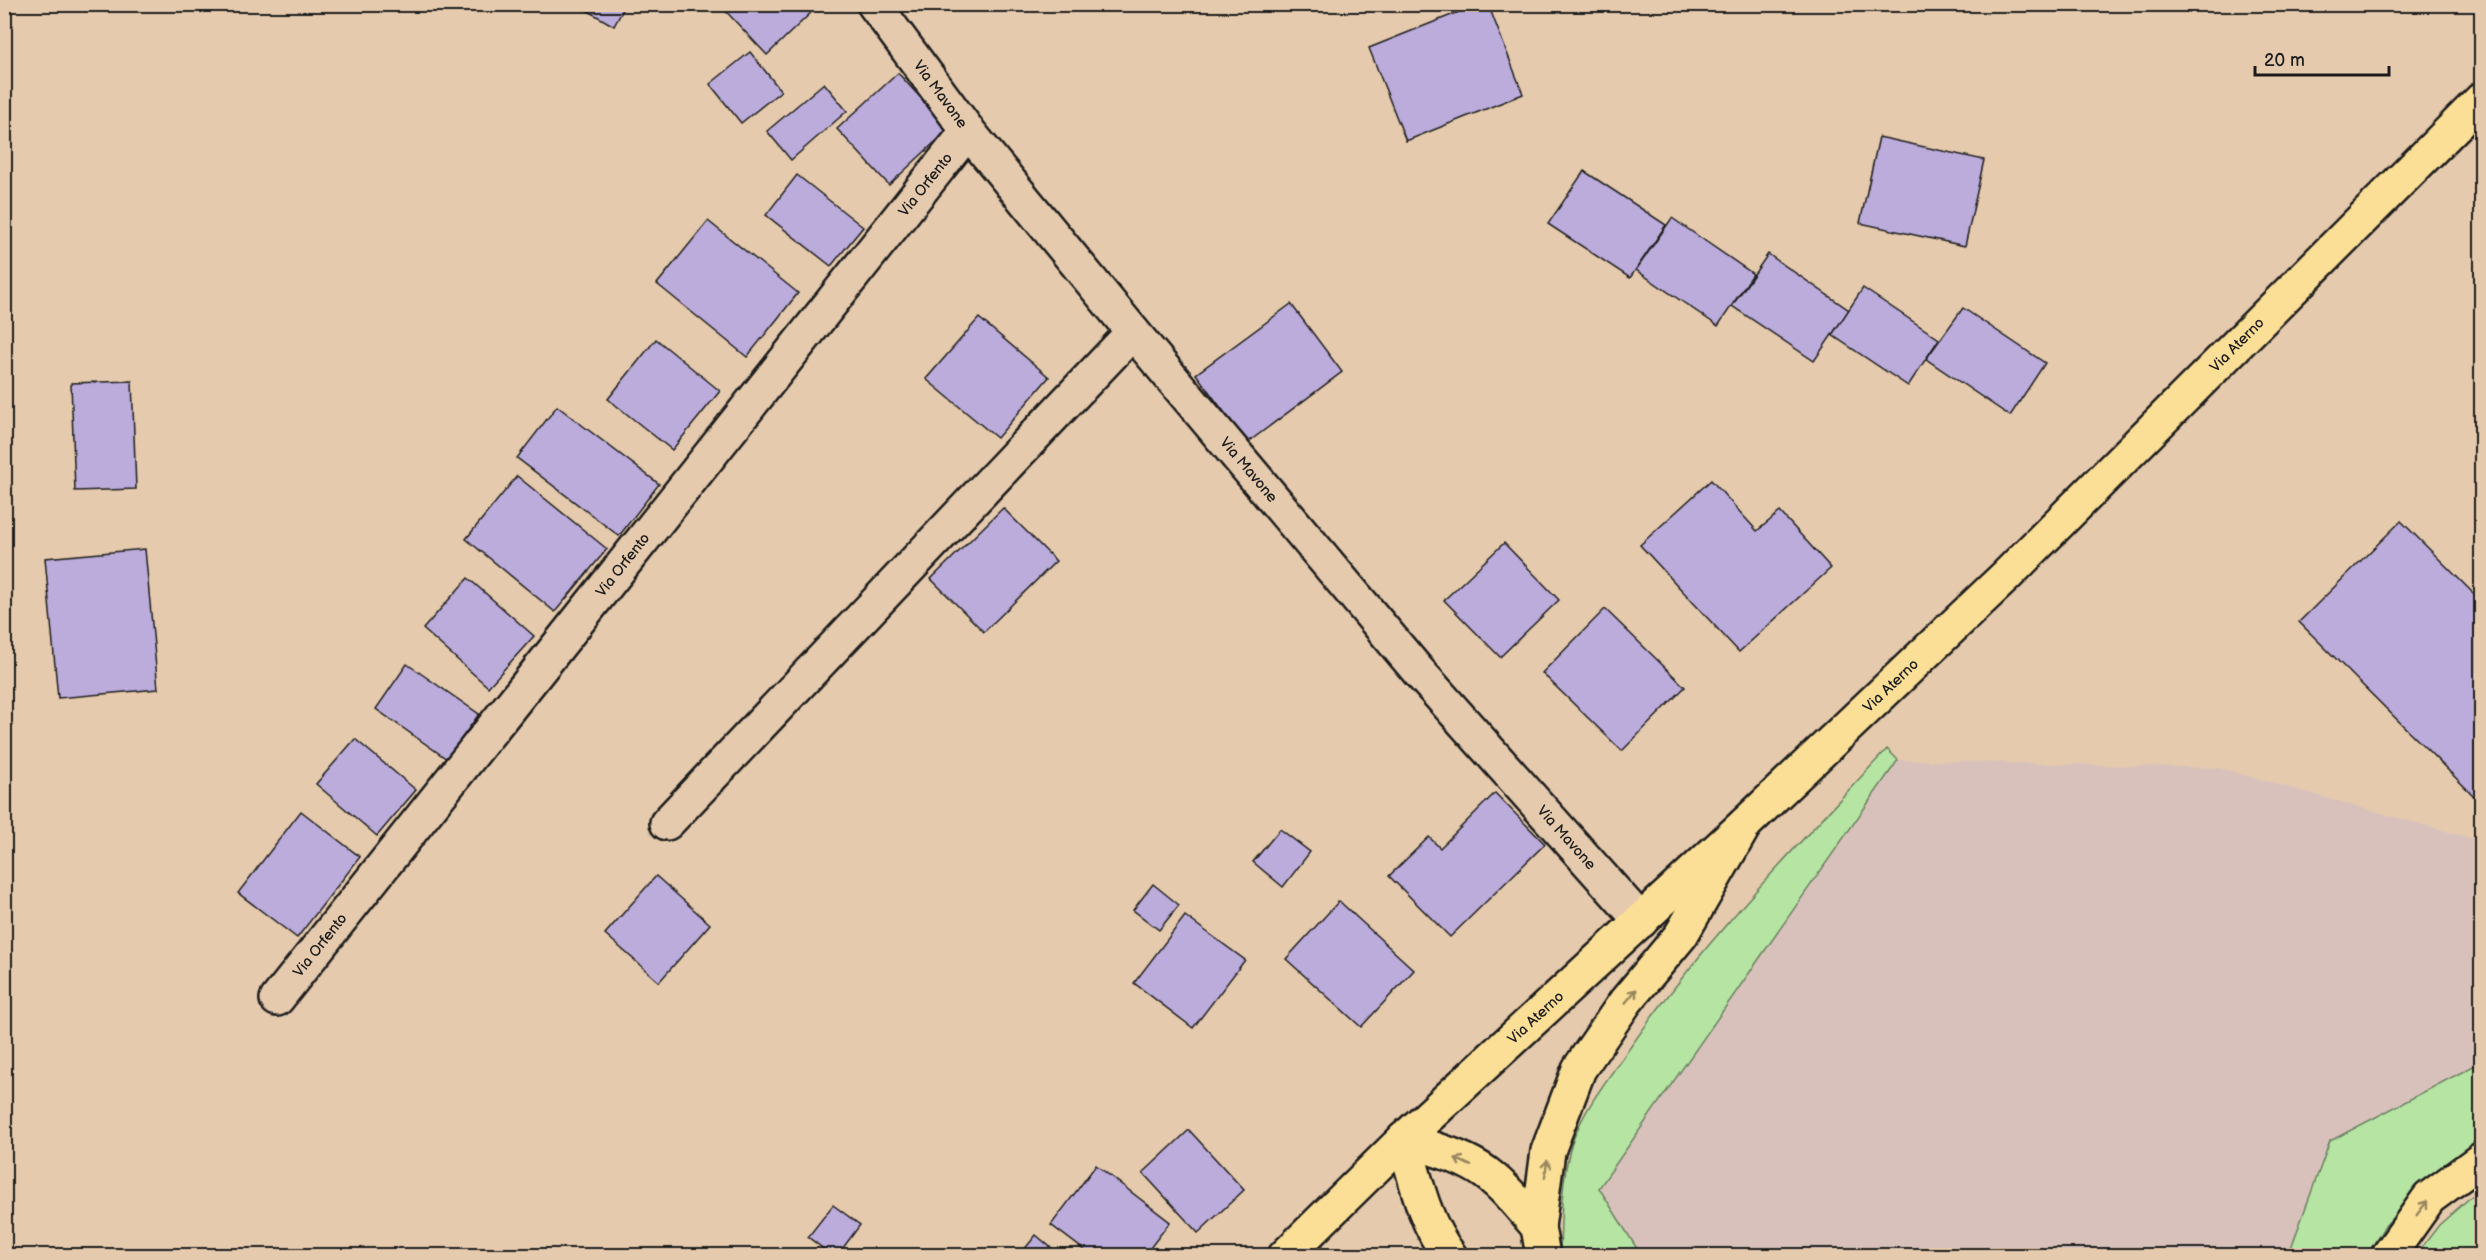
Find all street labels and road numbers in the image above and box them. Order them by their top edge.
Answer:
street label: Via Mavone [909,57,972,132]
street label: Via Orfento [895,149,957,221]
street label: Via Aterno [2206,313,2269,376]
street label: Via Mavone [1216,433,1281,507]
street label: Via Orfento [592,529,654,601]
street label: Via Aterno [1859,655,1923,717]
street label: Via Mavone [1533,802,1600,874]
street label: Via Orfento [289,910,352,981]
street label: Via Aterno [1504,987,1568,1049]

